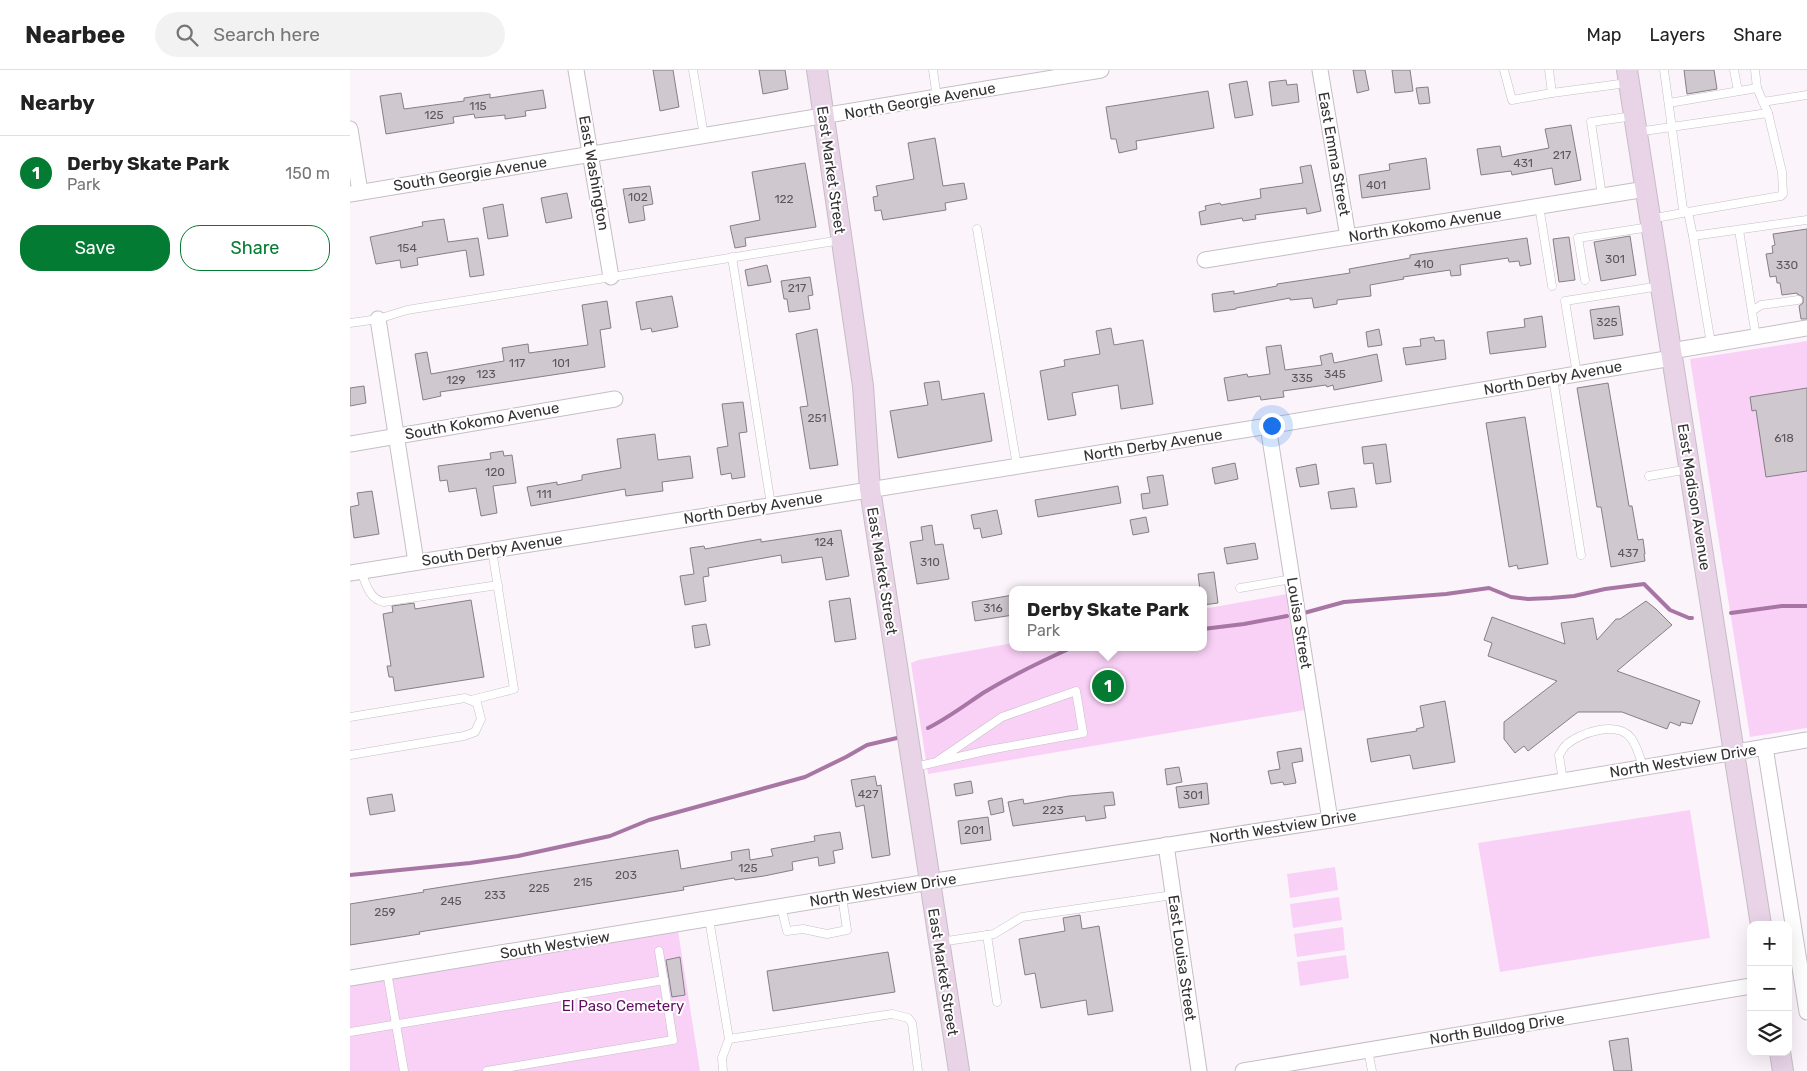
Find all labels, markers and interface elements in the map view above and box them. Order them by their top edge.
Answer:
search box [155,12,505,57]
text: Nearbee [25,21,125,49]
icon: search [173,21,201,49]
text: Search here [213,23,320,46]
text: Map [1587,24,1622,46]
text: Layers [1650,24,1705,46]
text: Share [1733,24,1782,46]
street label: North Georgie Avenue [843,79,997,123]
text: Nearby [20,90,95,115]
street label: East Emma Street [1314,91,1354,218]
house number: 115 [469,99,487,113]
street label: East Market Street [813,105,849,235]
house number: 125 [424,108,444,122]
street label: East Washington [575,114,613,232]
house number: 217 [1553,148,1571,162]
text: Derby Skate Park [67,152,229,175]
street label: South Georgie Avenue [392,153,548,195]
house number: 431 [1513,156,1533,170]
text: 1 [32,164,40,183]
text: 150 m [285,164,330,183]
text: Park [67,175,100,194]
house number: 401 [1366,178,1386,192]
house number: 102 [628,190,648,204]
house number: 122 [774,192,794,206]
street label: North Kokomo Avenue [1347,204,1503,246]
button: Save [20,225,170,271]
button: Share [180,225,330,271]
house number: 154 [397,241,417,255]
house number: 301 [1605,252,1625,266]
house number: 410 [1414,257,1434,271]
house number: 330 [1776,258,1798,272]
house number: 217 [788,281,806,295]
house number: 325 [1596,315,1618,329]
house number: 117 [509,356,525,370]
house number: 101 [552,356,570,370]
street label: North Derby Avenue [1482,357,1624,399]
house number: 123 [476,367,496,381]
house number: 345 [1324,367,1346,381]
house number: 335 [1291,371,1313,385]
house number: 129 [446,373,466,387]
street label: South Kokomo Avenue [403,399,561,443]
house number: 251 [807,411,827,425]
your location [1259,413,1285,439]
street label: East Madison Avenue [1673,422,1715,572]
street label: North Derby Avenue [1082,425,1224,465]
house number: 618 [1774,431,1794,445]
house number: 120 [485,465,505,479]
house number: 111 [536,487,552,501]
street label: North Derby Avenue [682,488,824,528]
street label: East Market Street [863,506,901,636]
street label: South Derby Avenue [420,530,564,570]
house number: 124 [814,535,834,549]
house number: 437 [1618,546,1638,560]
house number: 310 [920,555,940,569]
street label: Louisa Street [1283,576,1315,670]
popup [1009,586,1207,651]
text: Derby Skate Park [1027,598,1189,621]
house number: 316 [983,601,1003,615]
text: Park [1027,621,1060,640]
pin: 1 [1092,667,1124,705]
street label: North Westview Drive [1608,741,1758,781]
house number: 427 [858,787,878,801]
house number: 301 [1183,788,1203,802]
house number: 223 [1042,803,1064,817]
street label: North Westview Drive [1208,807,1358,847]
house number: 201 [964,823,984,837]
house number: 125 [738,861,758,875]
house number: 203 [615,868,637,882]
street label: North Westview Drive [808,870,958,910]
house number: 215 [573,875,593,889]
house number: 225 [528,881,550,895]
house number: 233 [484,888,506,902]
house number: 245 [440,894,462,908]
street label: East Louisa Street [1164,894,1200,1022]
house number: 259 [374,905,396,919]
street label: East Market Street [924,907,962,1037]
map controls [1747,921,1792,1056]
button: + [1747,921,1792,966]
street label: South Westview [499,927,611,963]
button: − [1747,966,1792,1011]
park label: El Paso Cemetery [562,997,684,1015]
street label: North Bulldog Drive [1428,1009,1566,1049]
button: layers [1747,1011,1792,1056]

